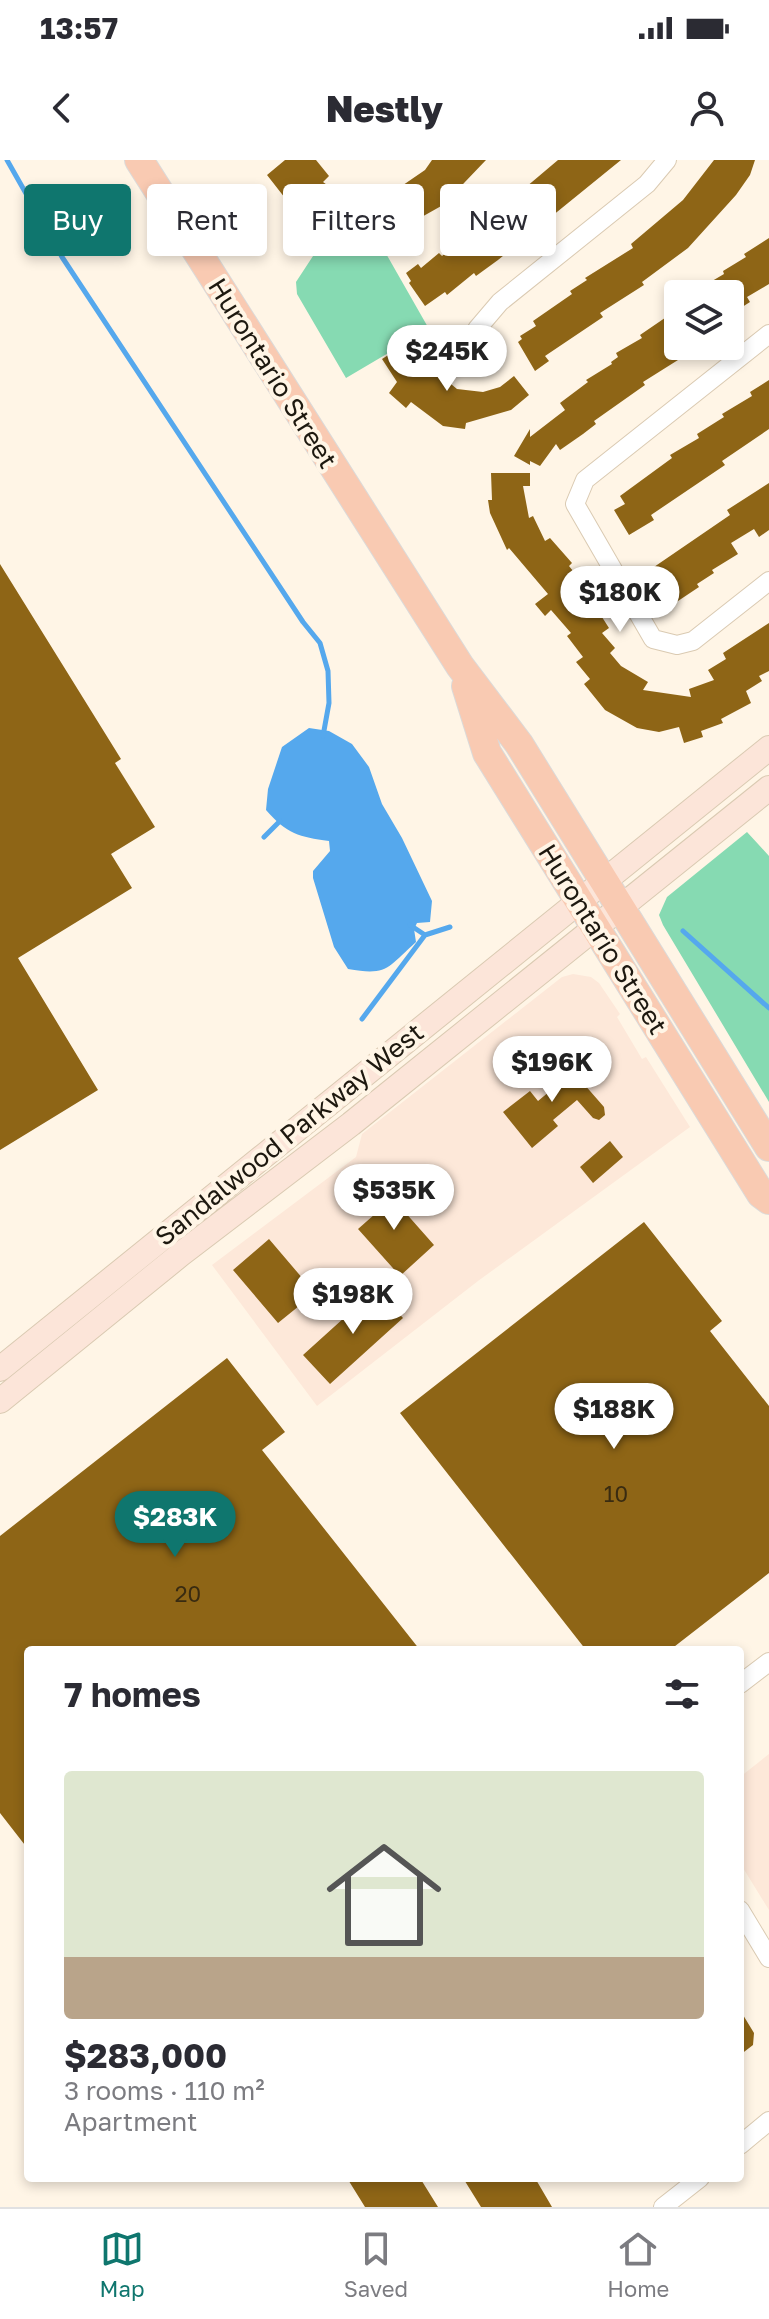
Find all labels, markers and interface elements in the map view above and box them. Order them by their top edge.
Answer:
text: 13:57 [40,10,118,46]
icon: back [40,86,84,130]
icon: person [685,86,729,130]
text: Nestly [326,87,443,130]
chip: Buy [24,184,131,256]
chip: Rent [147,184,267,256]
chip: Filters [283,184,424,256]
chip: New [440,184,556,256]
street label: Hurontario Street [202,272,344,474]
map controls [664,280,744,360]
button: layers [664,280,744,360]
pin: $245K [391,325,503,393]
text: $245K [405,335,489,366]
pin: $180K [564,566,676,634]
text: $180K [578,576,662,607]
street label: Hurontario Street [532,838,674,1040]
street label: Sandalwood Parkway West [149,1016,429,1252]
pin: $196K [496,1036,608,1104]
text: $196K [511,1046,593,1077]
pin: $535K [338,1164,450,1232]
text: $535K [352,1174,436,1205]
pin: $198K [297,1268,409,1336]
text: $198K [312,1278,394,1309]
pin: $188K [558,1383,670,1451]
text: $188K [573,1393,655,1424]
house number: 10 [604,1480,628,1507]
pin: $283K [119,1491,231,1559]
text: $283K [133,1501,217,1532]
house number: 20 [175,1580,201,1607]
icon: filters [660,1672,704,1716]
text: 7 homes [64,1674,201,1714]
icon: home [312,1823,456,1967]
text: $283,000 [64,2035,227,2075]
text: 3 rooms · 110 m² [64,2075,265,2106]
text: Apartment [64,2106,197,2137]
tab: Map [100,2227,145,2302]
tab: Saved [344,2227,408,2302]
tab: Home [607,2227,669,2302]

